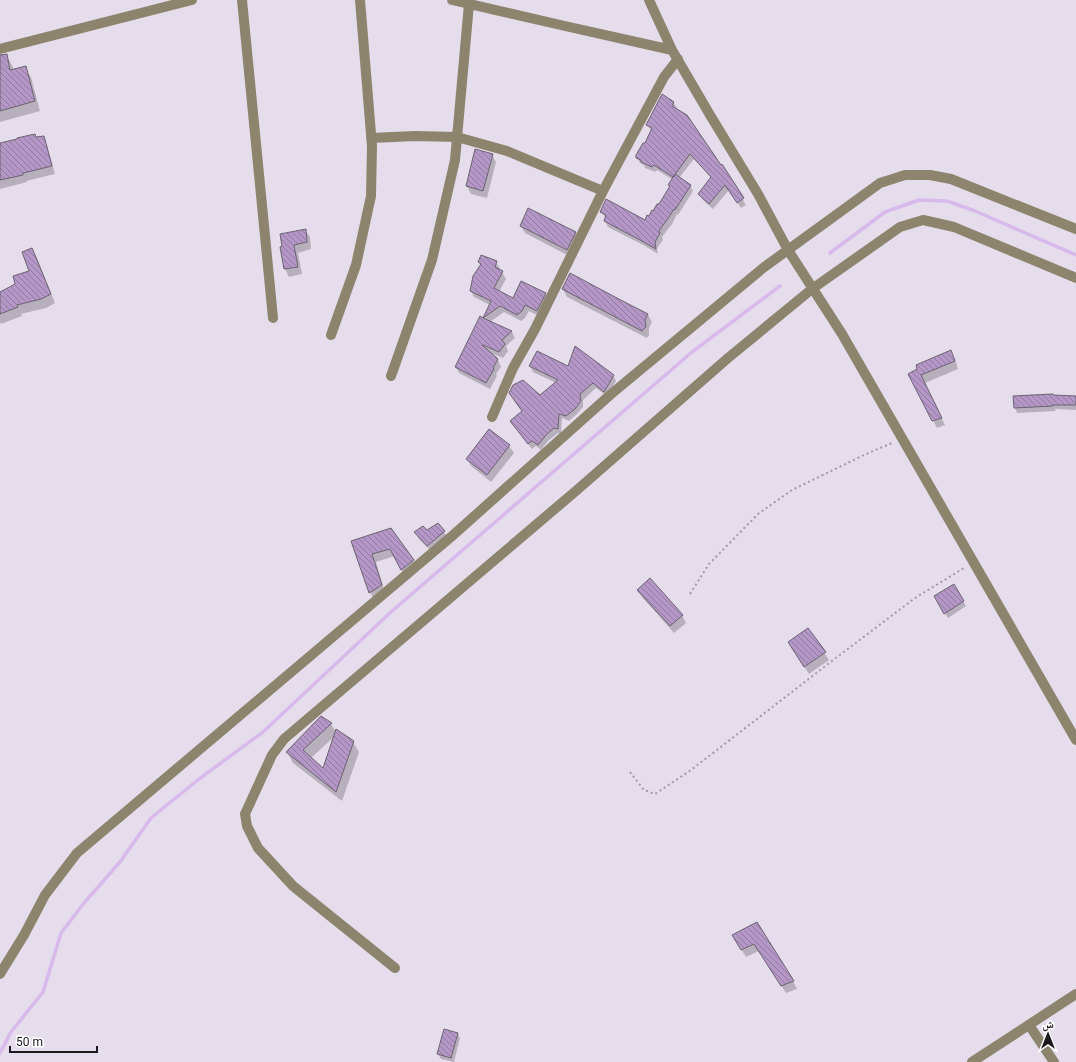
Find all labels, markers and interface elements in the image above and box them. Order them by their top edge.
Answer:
north arrow [1028,1014,1068,1054]
text: ش [1042,1018,1054,1032]
scale bar [10,1028,97,1054]
text: 50 m [16,1035,43,1049]

